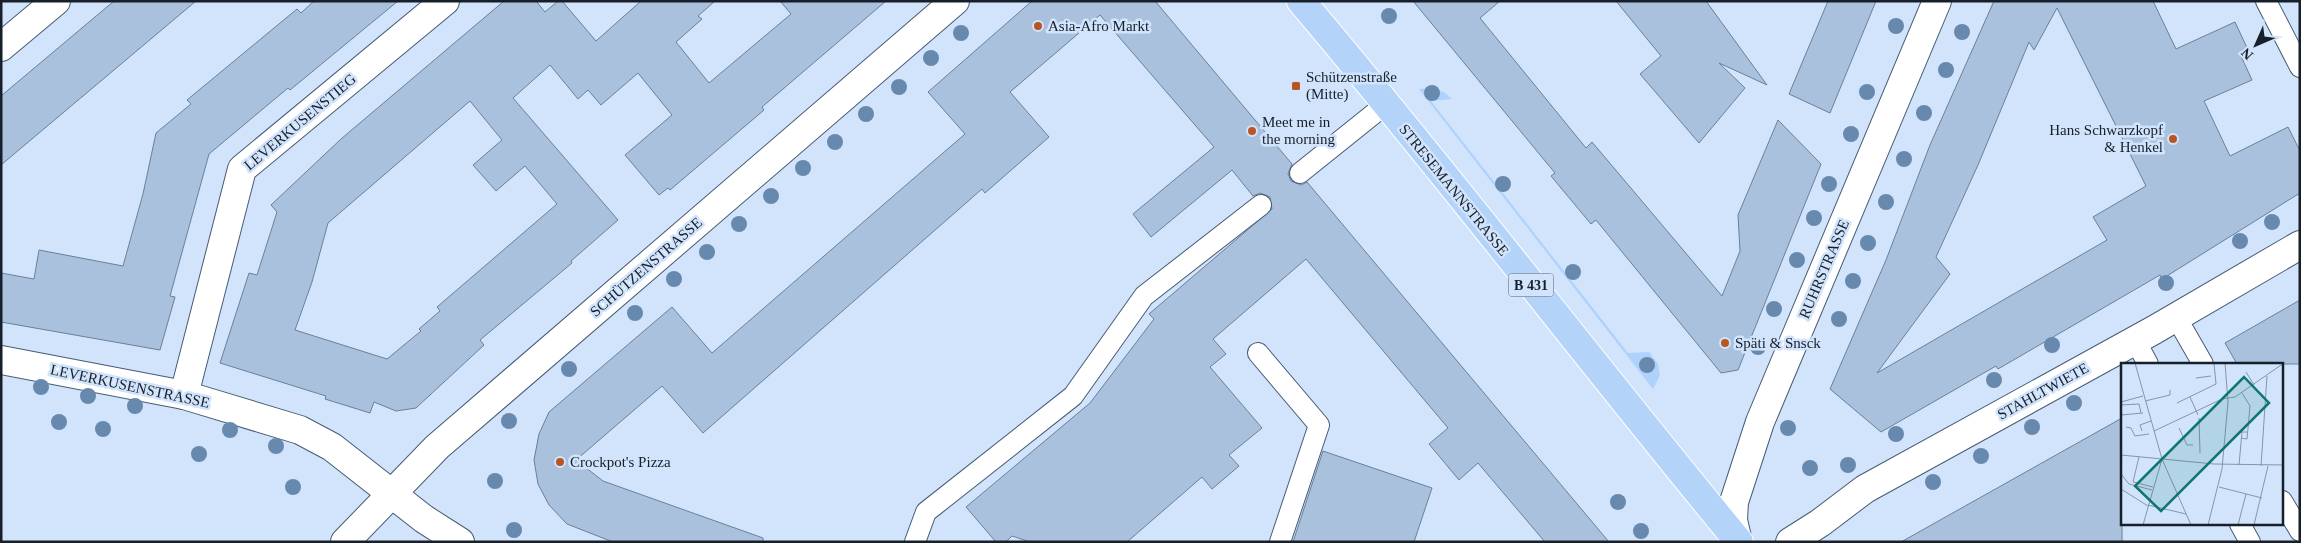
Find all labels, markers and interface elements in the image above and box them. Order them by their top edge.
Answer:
place label: Asia-Afro Markt [1048,18,1150,34]
marker: Asia-Afro Markt [1032,20,1044,32]
north arrow [2231,20,2281,70]
text: N [2238,45,2256,63]
place label: Schützenstraße (Mitte) [1306,69,1397,103]
street label: LEVERKUSENSTIEG [241,71,359,173]
marker: Schützenstraße (Mitte) [1290,80,1302,92]
place label: Meet me in the morning [1262,114,1335,147]
street label: STRESEMANNSTRASSE [1396,121,1512,259]
place label: Hans Schwarzkopf & Henkel [2049,122,2163,155]
marker: Meet me in the morning [1246,125,1258,137]
marker: Hans Schwarzkopf & Henkel [2167,133,2179,145]
street label: SCHÜTZENSTRASSE [587,214,705,320]
street label: RUHRSTRASSE [1796,217,1852,321]
road number: B 431 [1508,274,1554,296]
place label: Späti & Snsck [1735,335,1821,351]
marker: Späti & Snsck [1719,337,1731,349]
street label: STAHLTWIETE [1995,359,2091,423]
street label: LEVERKUSENSTRASSE [49,361,211,411]
inset map [2121,363,2284,526]
place label: Crockpot's Pizza [570,454,671,470]
marker: Crockpot's Pizza [554,456,566,468]

